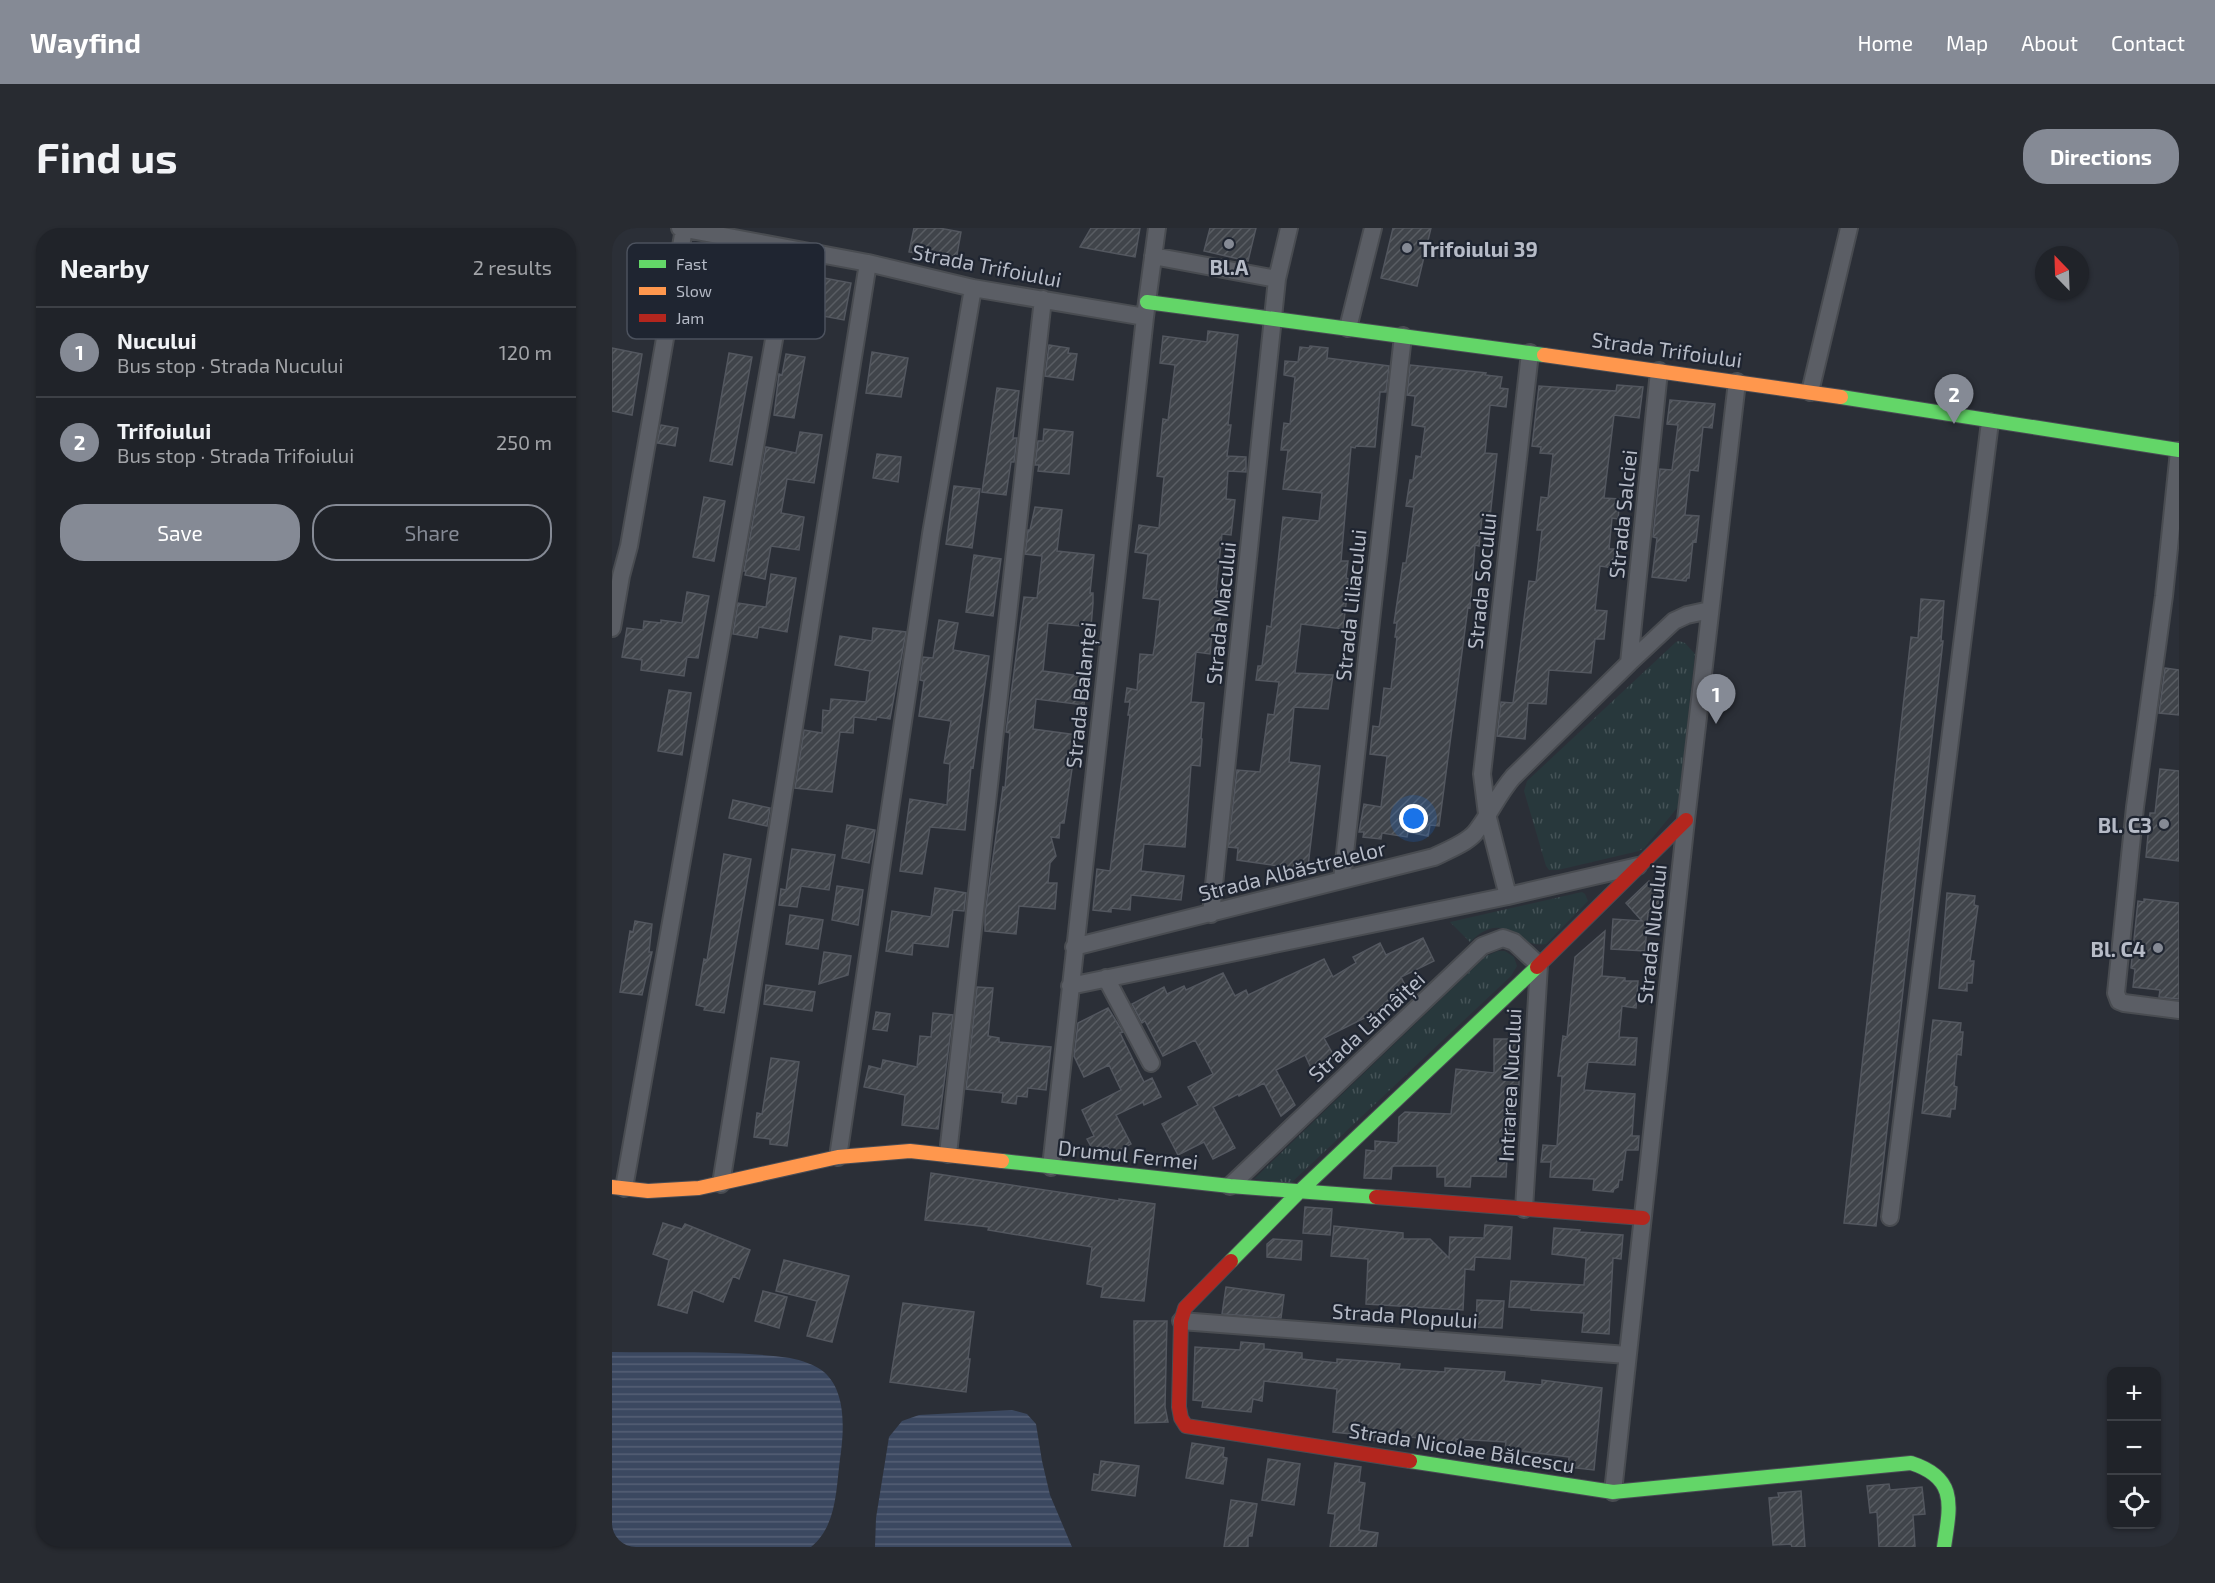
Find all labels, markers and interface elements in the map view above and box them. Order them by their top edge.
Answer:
text: Wayfind [30,25,141,59]
text: Home [1857,30,1913,55]
text: Map [1946,30,1988,55]
text: About [2021,30,2078,55]
text: Contact [2111,30,2185,55]
button: Directions [2023,129,2179,184]
text: Find us [36,131,178,181]
place label: Trifoiului 39 [1419,236,1538,261]
marker: Bl.A [1222,237,1236,251]
street label: Strada Trifoiului [910,238,1064,292]
marker: Trifoiului 39 [1400,241,1414,255]
legend [627,243,825,339]
north arrow [2035,246,2089,300]
text: Nearby [60,252,149,283]
text: Fast [676,254,707,273]
place label: Bl.A [1209,254,1249,279]
text: 2 results [473,255,552,279]
text: Slow [676,281,712,300]
text: Jam [676,308,704,327]
street label: Strada Trifoiului [1590,326,1744,372]
text: Nucului [117,327,197,353]
text: 1 [75,340,84,364]
text: 120 m [499,340,552,364]
text: Bus stop · Strada Nucului [117,353,343,377]
pin: 2 [1934,374,1974,424]
text: Trifoiului [117,417,211,443]
text: 2 [74,430,85,454]
text: 250 m [496,430,552,454]
text: Bus stop · Strada Trifoiului [117,443,354,467]
street label: Strada Salciei [1603,448,1641,580]
button: Save [60,504,300,561]
button: Share [312,504,552,561]
street label: Strada Socului [1461,511,1501,651]
street label: Strada Liliacului [1330,528,1370,682]
street label: Strada Macului [1200,540,1240,686]
street label: Strada Balanței [1060,621,1102,770]
pin: 1 [1696,674,1736,724]
your location [1399,804,1428,833]
place label: Bl. C3 [2098,812,2152,837]
marker: Bl. C3 [2157,817,2171,831]
street label: Strada Albăstrelelor [1196,834,1389,905]
street label: Strada Nucului [1631,863,1671,1005]
place label: Bl. C4 [2090,936,2146,961]
marker: Bl. C4 [2151,941,2165,955]
street label: Strada Lămâiței [1303,966,1431,1088]
street label: Intrarea Nucului [1492,1008,1526,1162]
street label: Drumul Fermei [1057,1134,1199,1174]
street label: Strada Plopului [1331,1297,1479,1333]
map controls [2107,1367,2161,1529]
button: + [2107,1367,2161,1421]
street label: Strada Nicolae Bălcescu [1347,1417,1577,1477]
button: − [2107,1421,2161,1475]
button: locate [2107,1475,2161,1529]

